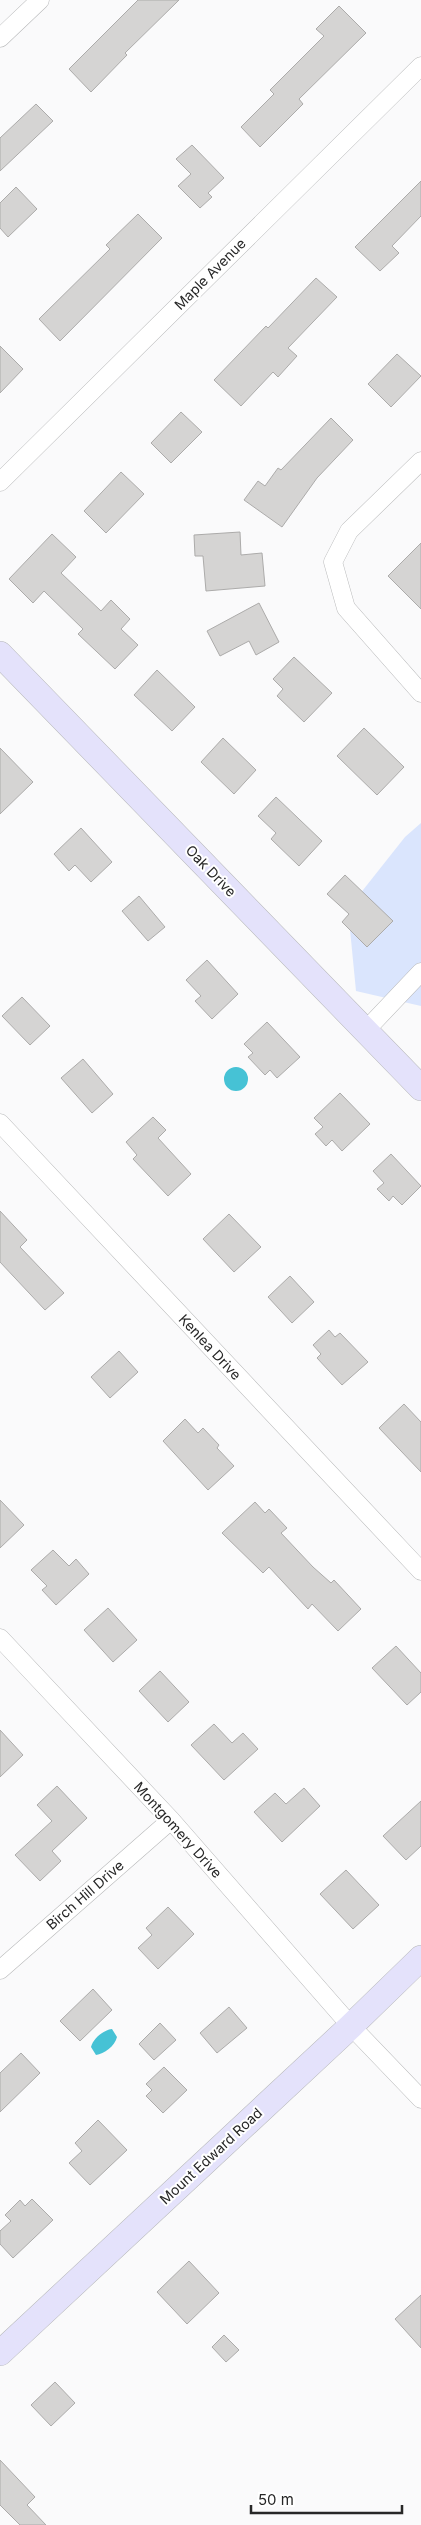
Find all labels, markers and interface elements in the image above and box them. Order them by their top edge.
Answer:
street label: Maple Avenue [170,234,249,313]
street label: Oak Drive [183,841,240,900]
street label: Kenlea Drive [176,1310,245,1383]
street label: Montgomery Drive [131,1778,226,1881]
street label: Birch Hill Drive [42,1856,127,1933]
street label: Mount Edward Road [156,2104,265,2207]
scale bar [251,2482,402,2514]
text: 50 m [258,2490,294,2509]

